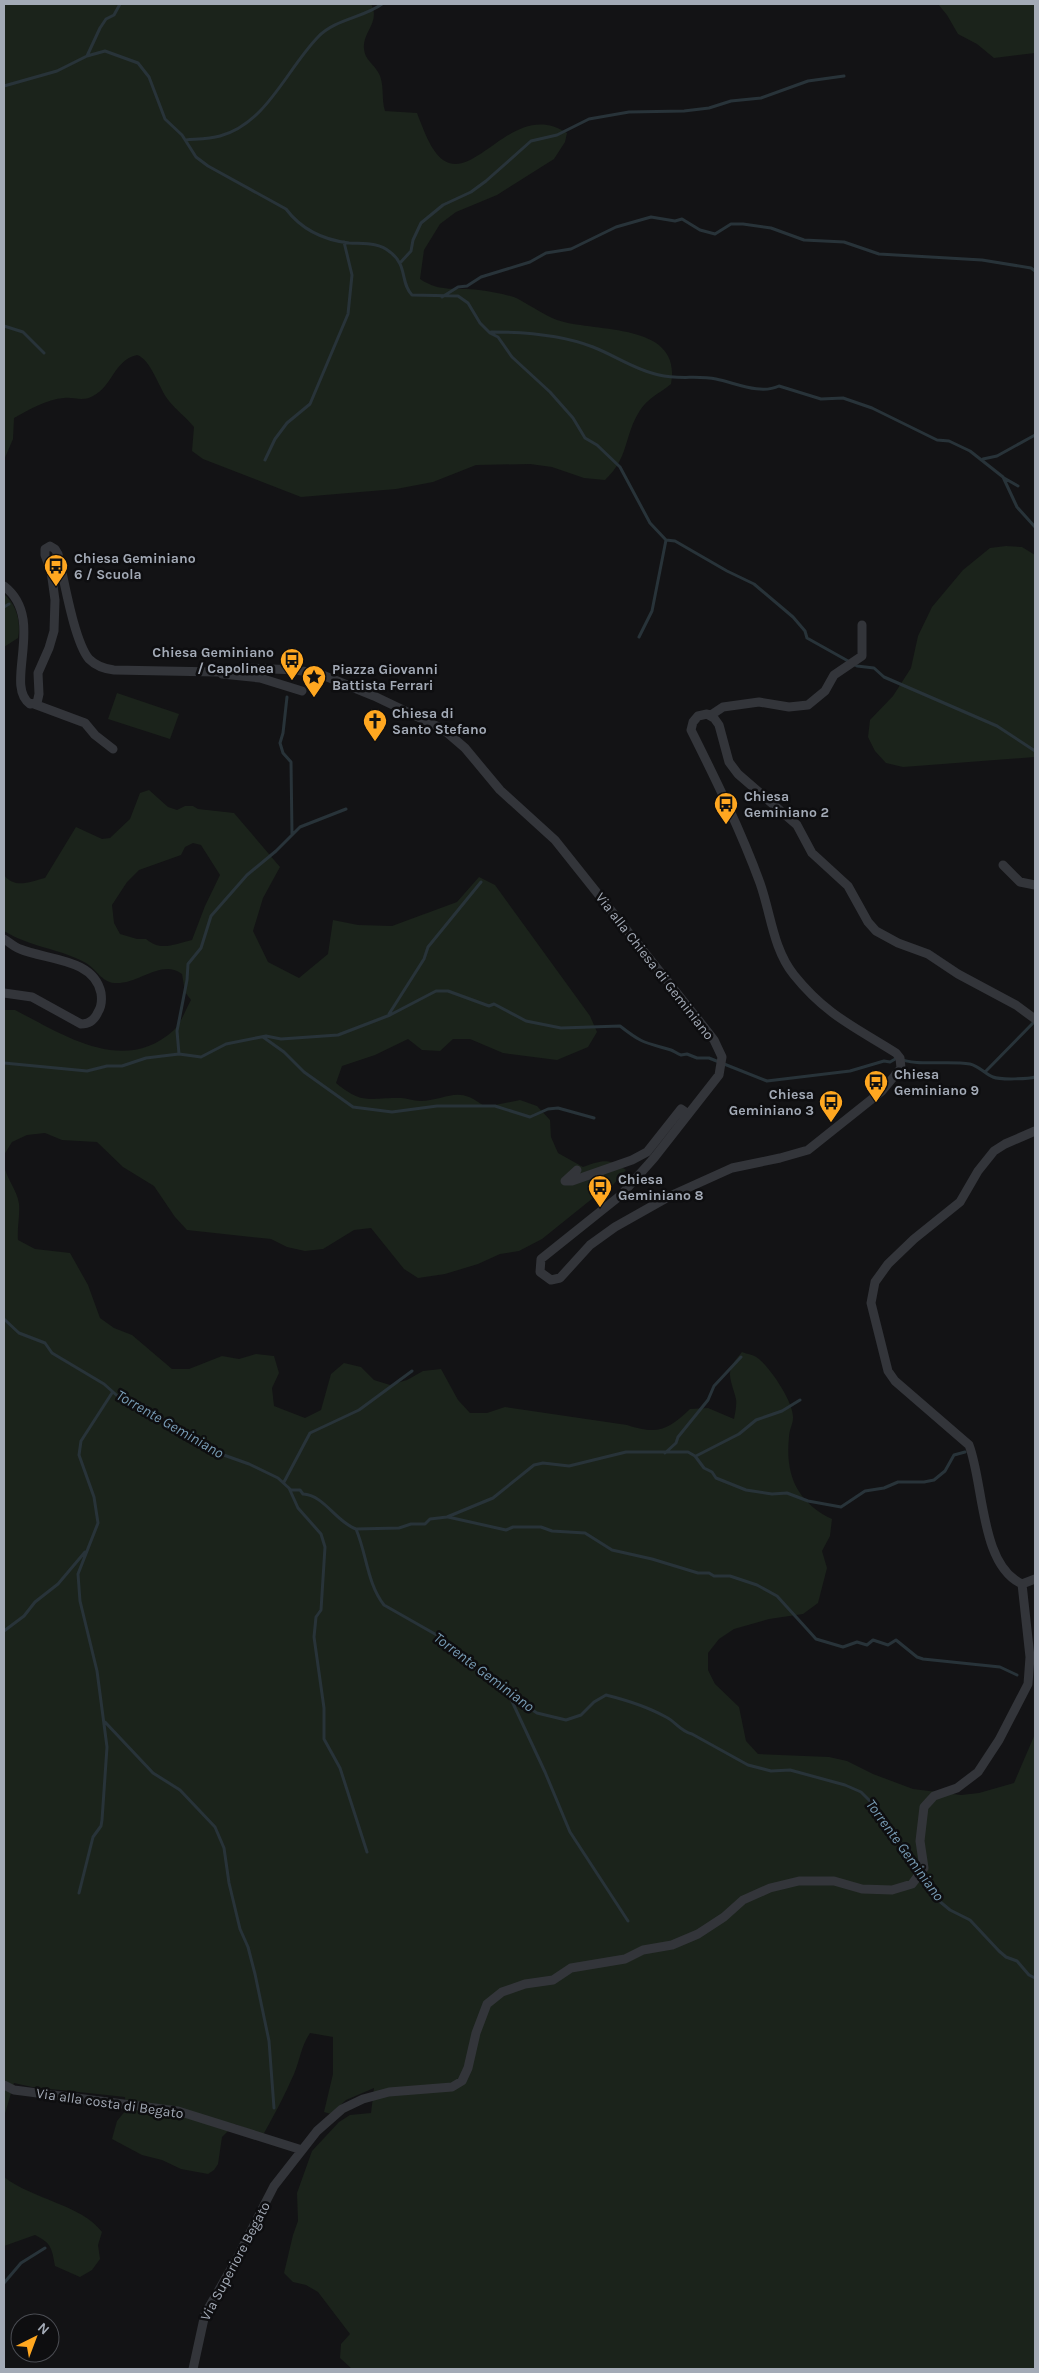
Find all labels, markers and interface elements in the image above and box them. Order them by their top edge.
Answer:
place label: Chiesa Geminiano 6 / Scuola [74,550,196,583]
bus stop icon: Chiesa Geminiano 6 / Scuola [43,553,69,587]
place label: Chiesa Geminiano / Capolinea [152,644,274,677]
bus stop icon: Chiesa Geminiano / Capolinea [279,647,305,681]
place label: Piazza Giovanni Battista Ferrari [332,661,438,694]
place icon: Piazza Giovanni Battista Ferrari [301,664,327,698]
place label: Chiesa di Santo Stefano [392,705,487,738]
church icon: Chiesa di Santo Stefano [362,708,388,742]
place label: Chiesa Geminiano 2 [744,788,829,821]
bus stop icon: Chiesa Geminiano 2 [713,791,739,825]
street label: Via alla Chiesa di Geminiano [592,889,717,1043]
place label: Chiesa Geminiano 9 [894,1066,979,1099]
bus stop icon: Chiesa Geminiano 9 [863,1069,889,1103]
place label: Chiesa Geminiano 3 [729,1086,814,1119]
bus stop icon: Chiesa Geminiano 3 [818,1089,844,1123]
place label: Chiesa Geminiano 8 [618,1171,704,1204]
bus stop icon: Chiesa Geminiano 8 [587,1174,613,1208]
water label: Torrente Geminiano [113,1386,228,1462]
water label: Torrente Geminiano [430,1628,538,1716]
water label: Torrente Geminiano [862,1796,948,1905]
street label: Via alla costa di Begato [35,2085,185,2122]
street label: Via Superiore Begato [197,2199,274,2324]
north arrow [10,2313,60,2363]
text: N [34,2319,53,2338]

